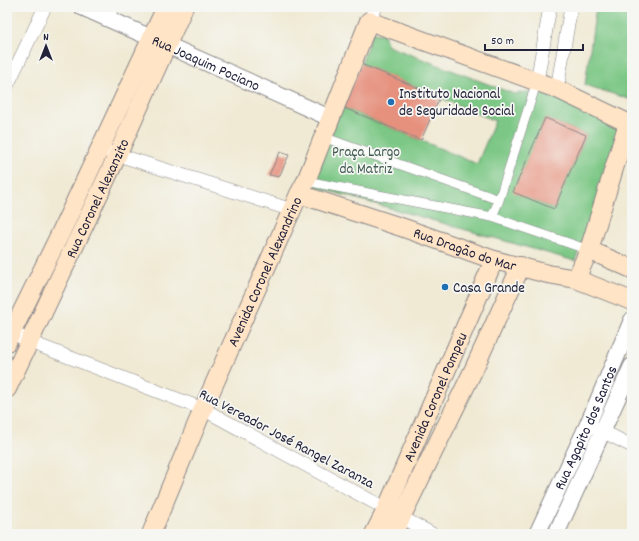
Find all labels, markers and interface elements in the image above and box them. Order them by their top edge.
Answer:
north arrow [26,26,66,66]
scale bar [485,26,583,52]
text: N [43,30,49,46]
street label: Rua Joaquim Pociano [148,31,263,98]
text: 50 m [491,33,514,50]
place label: Instituto Nacional de Seguridade Social [399,84,515,123]
marker: Instituto Nacional de Seguridade Social [386,97,396,107]
street label: Rua Coronel Alexanzito [61,135,136,262]
park label: Praça Largo da Matriz [332,142,400,181]
street label: Avenida Coronel Alexandrino [223,193,309,351]
street label: Rua Dragão do Mar [410,223,519,278]
place label: Casa Grande [453,278,525,300]
marker: Casa Grande [440,282,450,292]
street label: Avenida Coronel Pompeu [399,330,474,466]
street label: Rua Agapito dos Santos [550,363,624,494]
street label: Rua Vereador José Rangel Zaranza [195,384,378,496]

